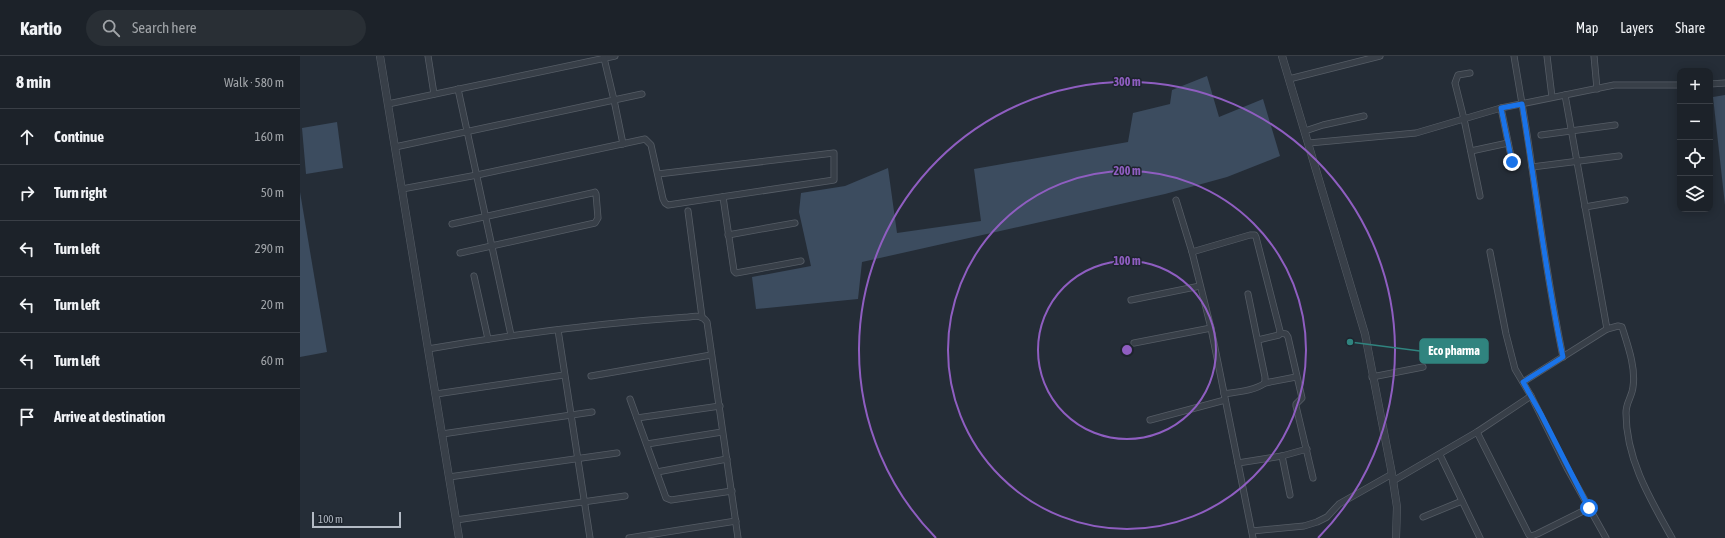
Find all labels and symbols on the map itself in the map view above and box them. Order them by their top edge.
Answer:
text: 300 m [1113,75,1141,89]
route end [1503,153,1521,171]
text: 200 m [1113,164,1141,178]
text: 100 m [1113,254,1141,268]
callout: Eco pharma [1420,339,1488,363]
centre of rings [1120,343,1134,357]
text: Eco pharma [1428,344,1480,358]
route start [1580,499,1598,517]
scale bar [312,510,401,529]

